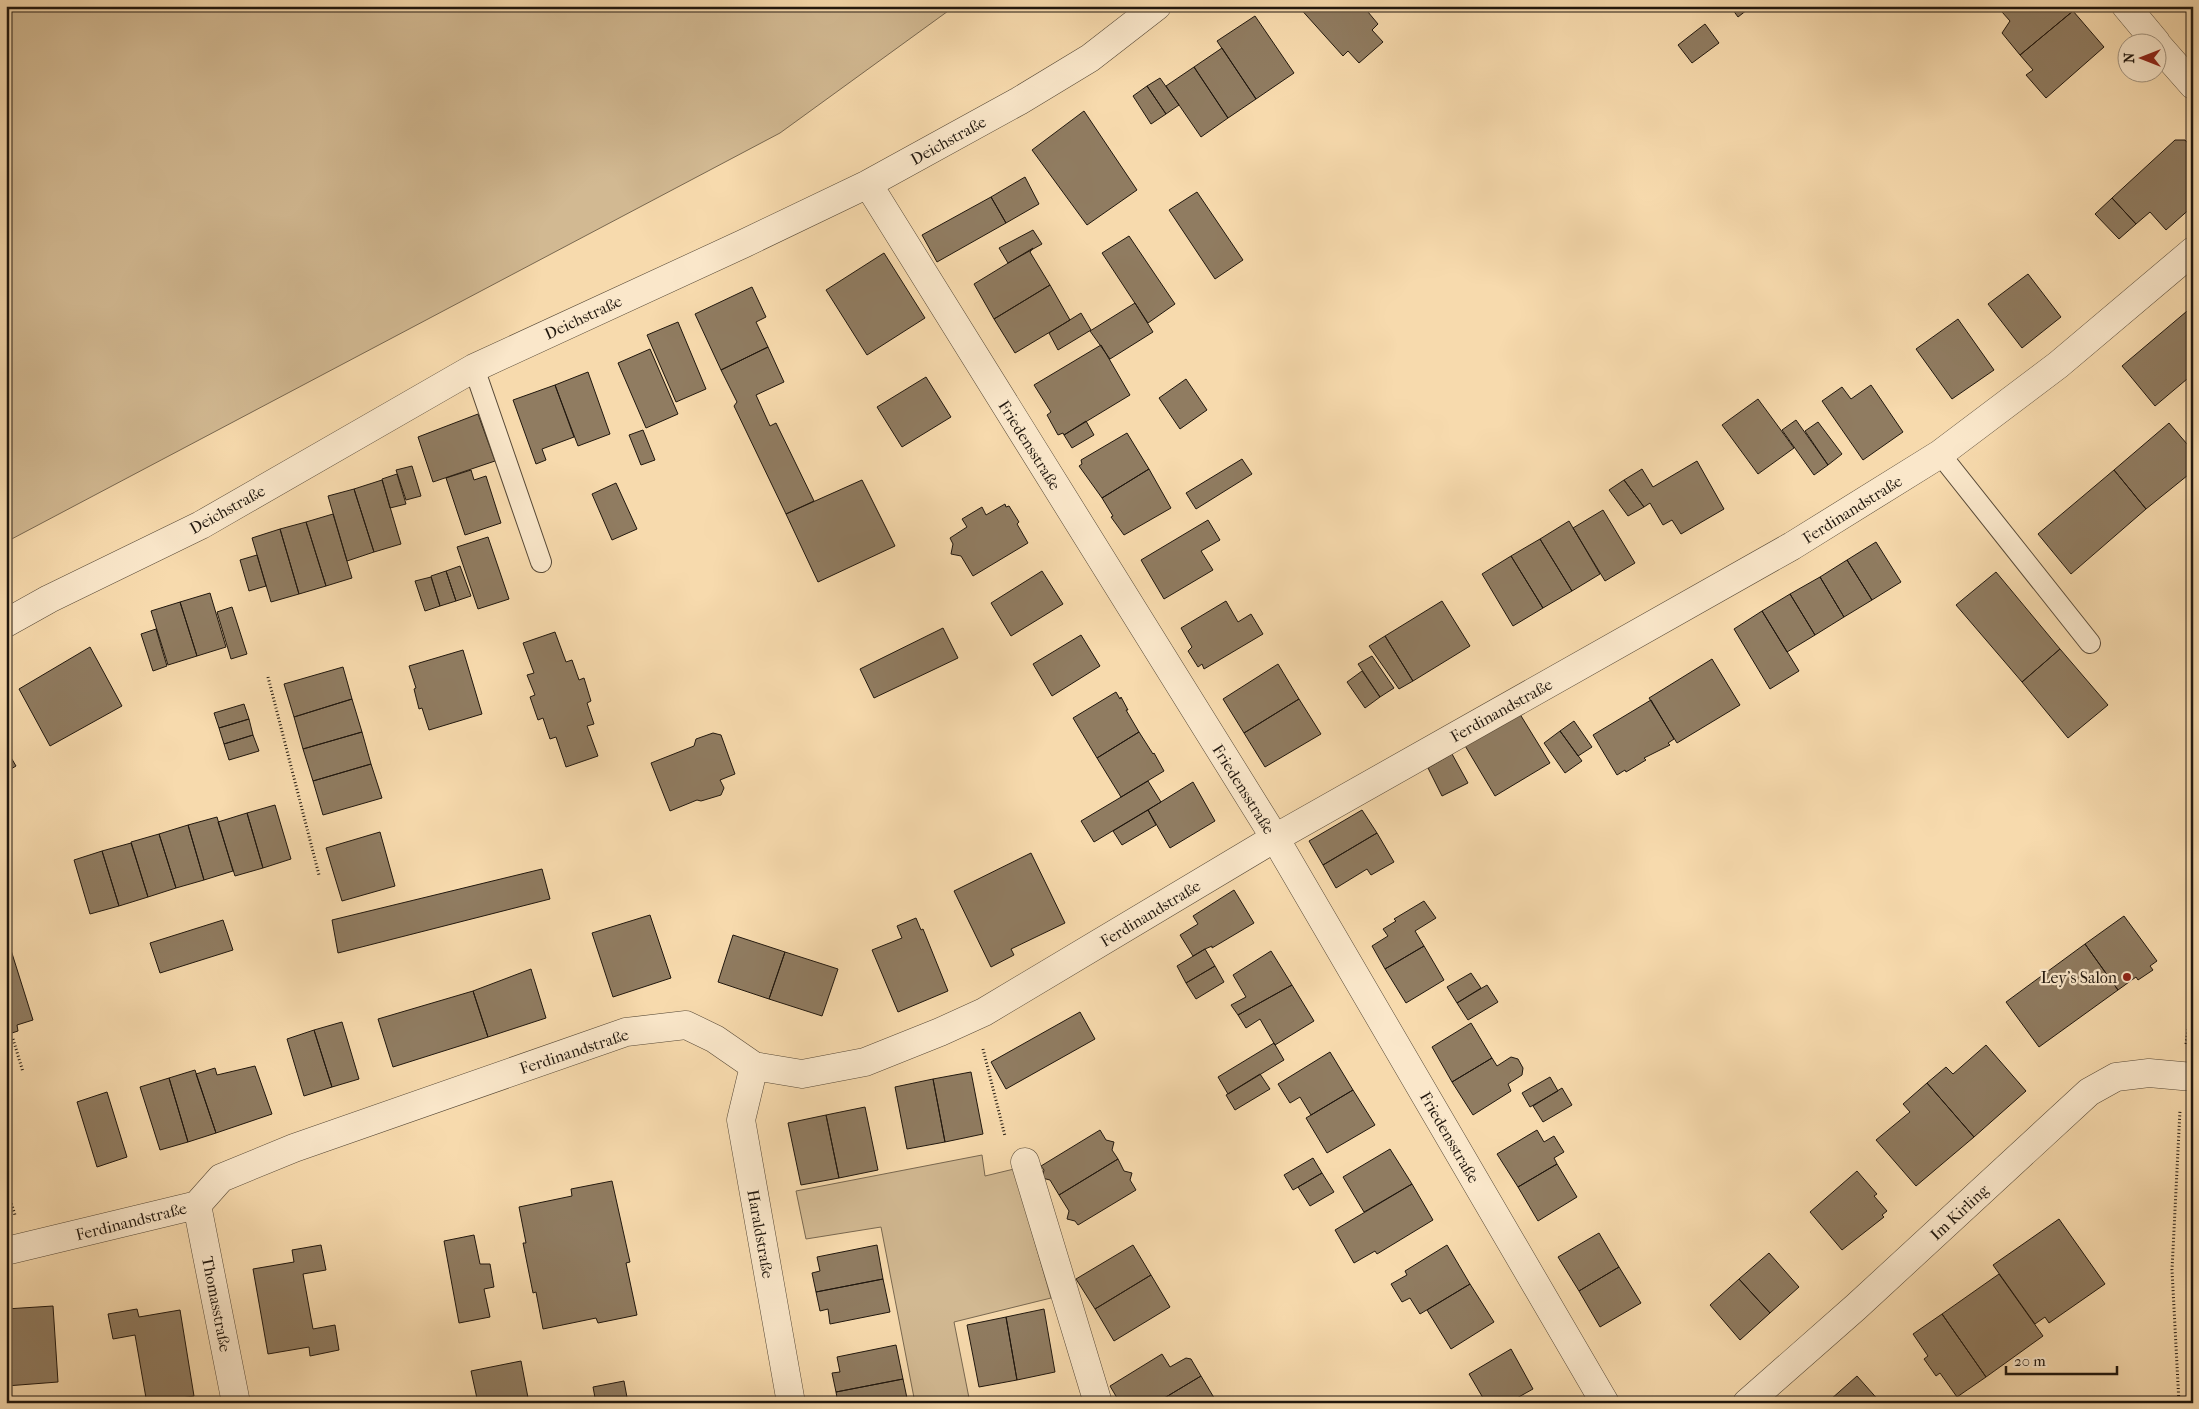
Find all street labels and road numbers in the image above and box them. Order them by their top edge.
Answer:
street label: Deichstraße [907,112,989,169]
street label: Deichstraße [541,291,625,344]
street label: Friedensstraße [994,397,1065,494]
street label: Ferdinandstraße [1799,471,1906,548]
street label: Deichstraße [186,481,268,538]
street label: Ferdinandstraße [1447,675,1556,746]
street label: Friedensstraße [1208,741,1279,838]
street label: Ferdinandstraße [1097,876,1204,951]
street label: Ferdinandstraße [517,1025,631,1078]
street label: Friedensstraße [1416,1088,1483,1186]
street label: Im Kirling [1926,1180,1993,1244]
street label: Haraldstraße [743,1188,778,1280]
street label: Ferdinandstraße [74,1199,189,1244]
street label: Thomasstraße [198,1255,235,1354]

